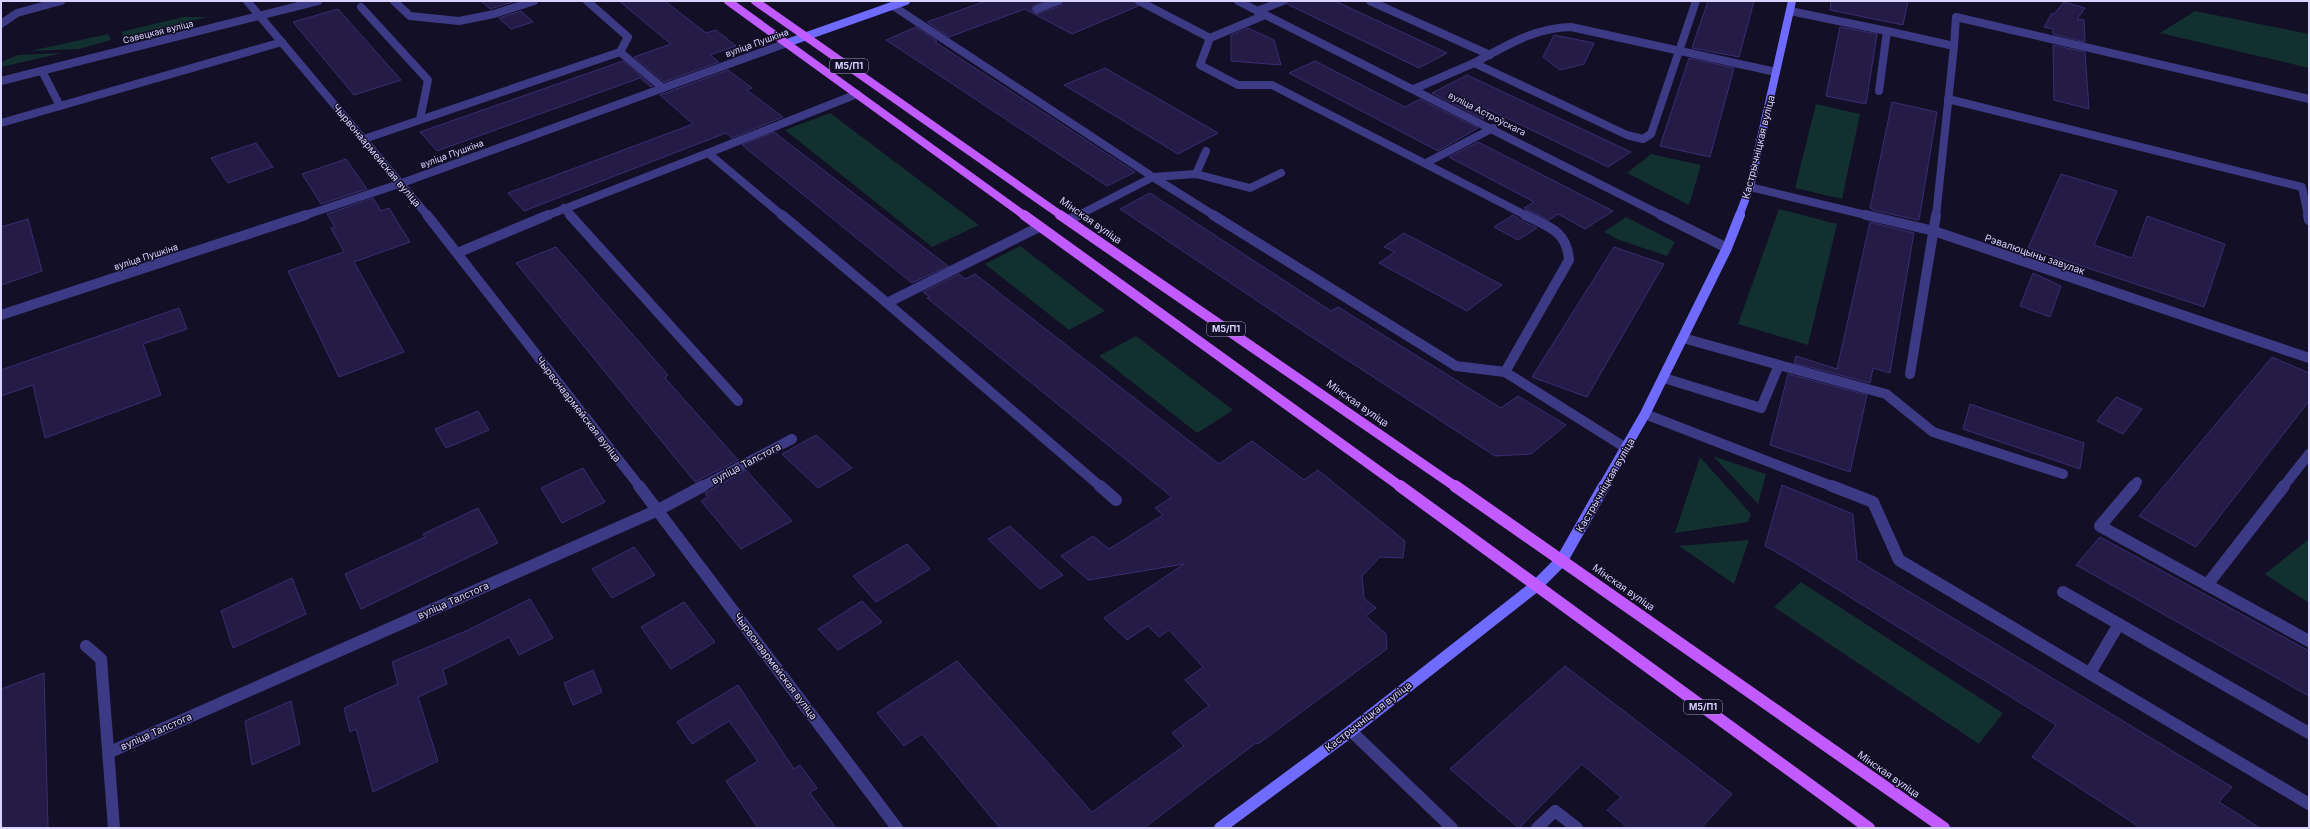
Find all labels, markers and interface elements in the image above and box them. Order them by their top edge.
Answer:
street label: Савецкая вуліца [121,17,194,46]
street label: вуліца Пушкіна [724,26,790,59]
road number: М5/П1 [830,59,868,73]
street label: вуліца Астроўскага [1447,89,1528,138]
street label: Кастрычніцкая вуліца [1739,94,1777,200]
street label: Чырвонаармейская вуліца [330,101,424,209]
street label: вуліца Пушкіна [419,137,485,170]
street label: Мінская вуліца [1058,194,1124,246]
street label: Рэвалюцыны завулак [1983,231,2087,277]
street label: вуліца Пушкіна [112,241,179,272]
road number: М5/П1 [1207,322,1245,336]
street label: Чырвонаармейская вуліца [534,354,624,464]
street label: Мінская вуліца [1325,377,1391,429]
street label: Кастрычніцкая вуліца [1573,436,1637,534]
street label: вуліца Талстога [709,440,783,486]
street label: Мінская вуліца [1591,561,1657,613]
street label: вуліца Талстога [416,579,490,621]
street label: Чырвонаармейская вуліца [732,610,820,722]
street label: Кастрычніцкая вуліца [1322,679,1414,753]
road number: М5/П1 [1684,700,1722,714]
street label: вуліца Талстога [119,710,193,752]
street label: Мінская вуліца [1856,748,1922,800]

